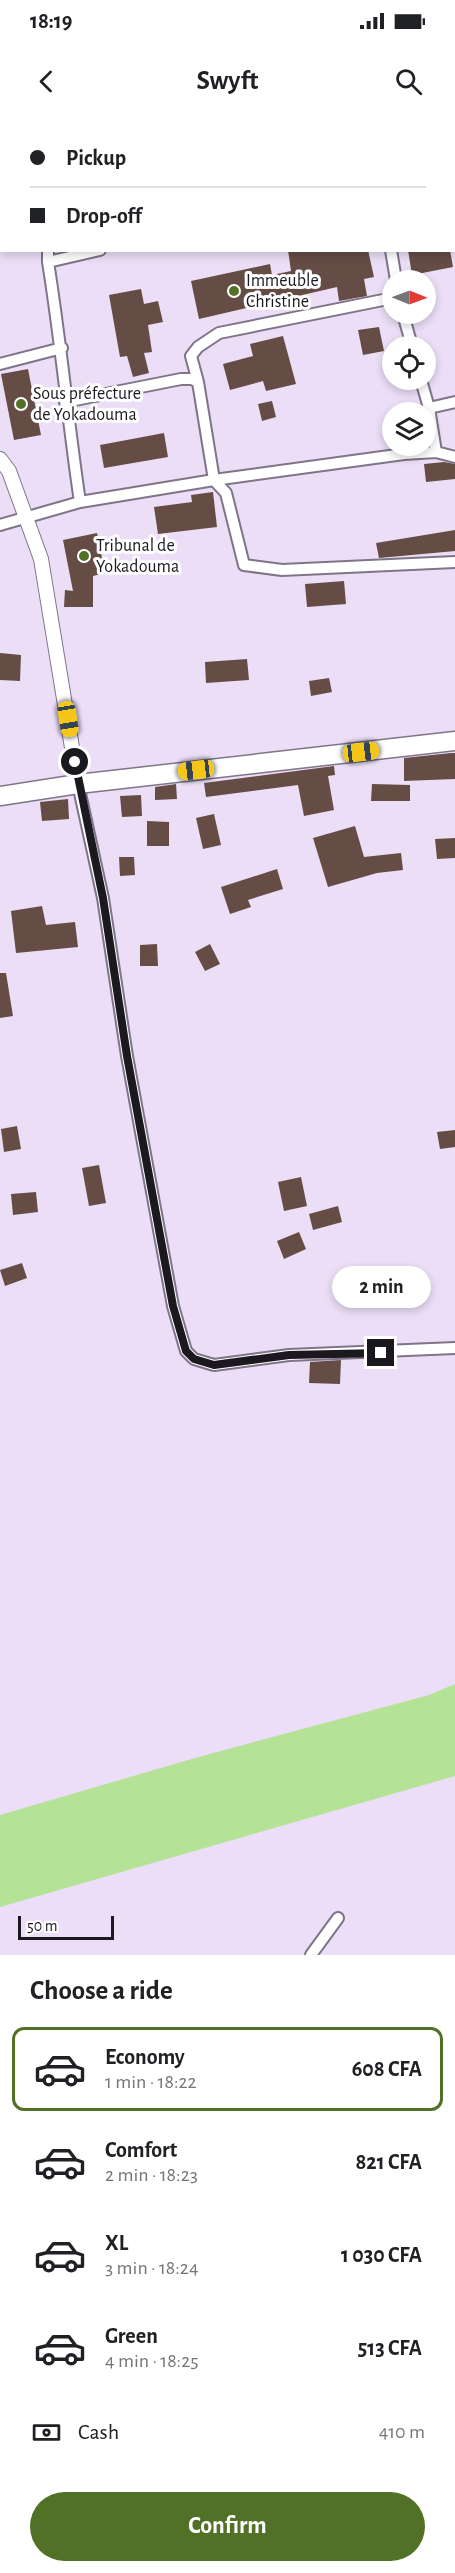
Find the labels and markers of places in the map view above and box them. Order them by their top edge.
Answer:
place label: Immeuble Christine [246,272,319,311]
marker: Immeuble Christine [227,284,241,298]
place label: Sous préfecture de Yokadouma [33,385,141,424]
marker: Sous préfecture de Yokadouma [14,397,28,411]
place label: Tribunal de Yokadouma [96,537,179,576]
marker: Tribunal de Yokadouma [77,549,91,563]

